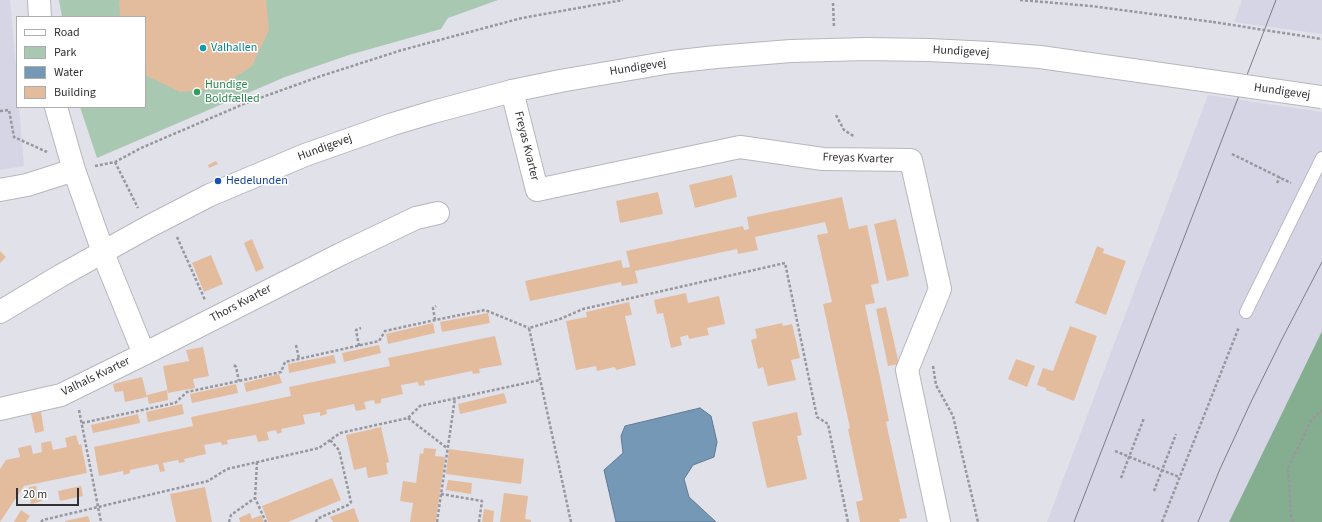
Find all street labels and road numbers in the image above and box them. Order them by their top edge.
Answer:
street label: Hundigevej [932,43,990,61]
street label: Hundigevej [609,56,667,80]
street label: Hundigevej [1253,81,1311,103]
street label: Freyas Kvarter [510,110,542,182]
street label: Hundigevej [296,132,354,164]
street label: Freyas Kvarter [822,151,894,167]
street label: Thors Kvarter [208,282,274,326]
street label: Valhals Kvarter [59,354,133,400]

